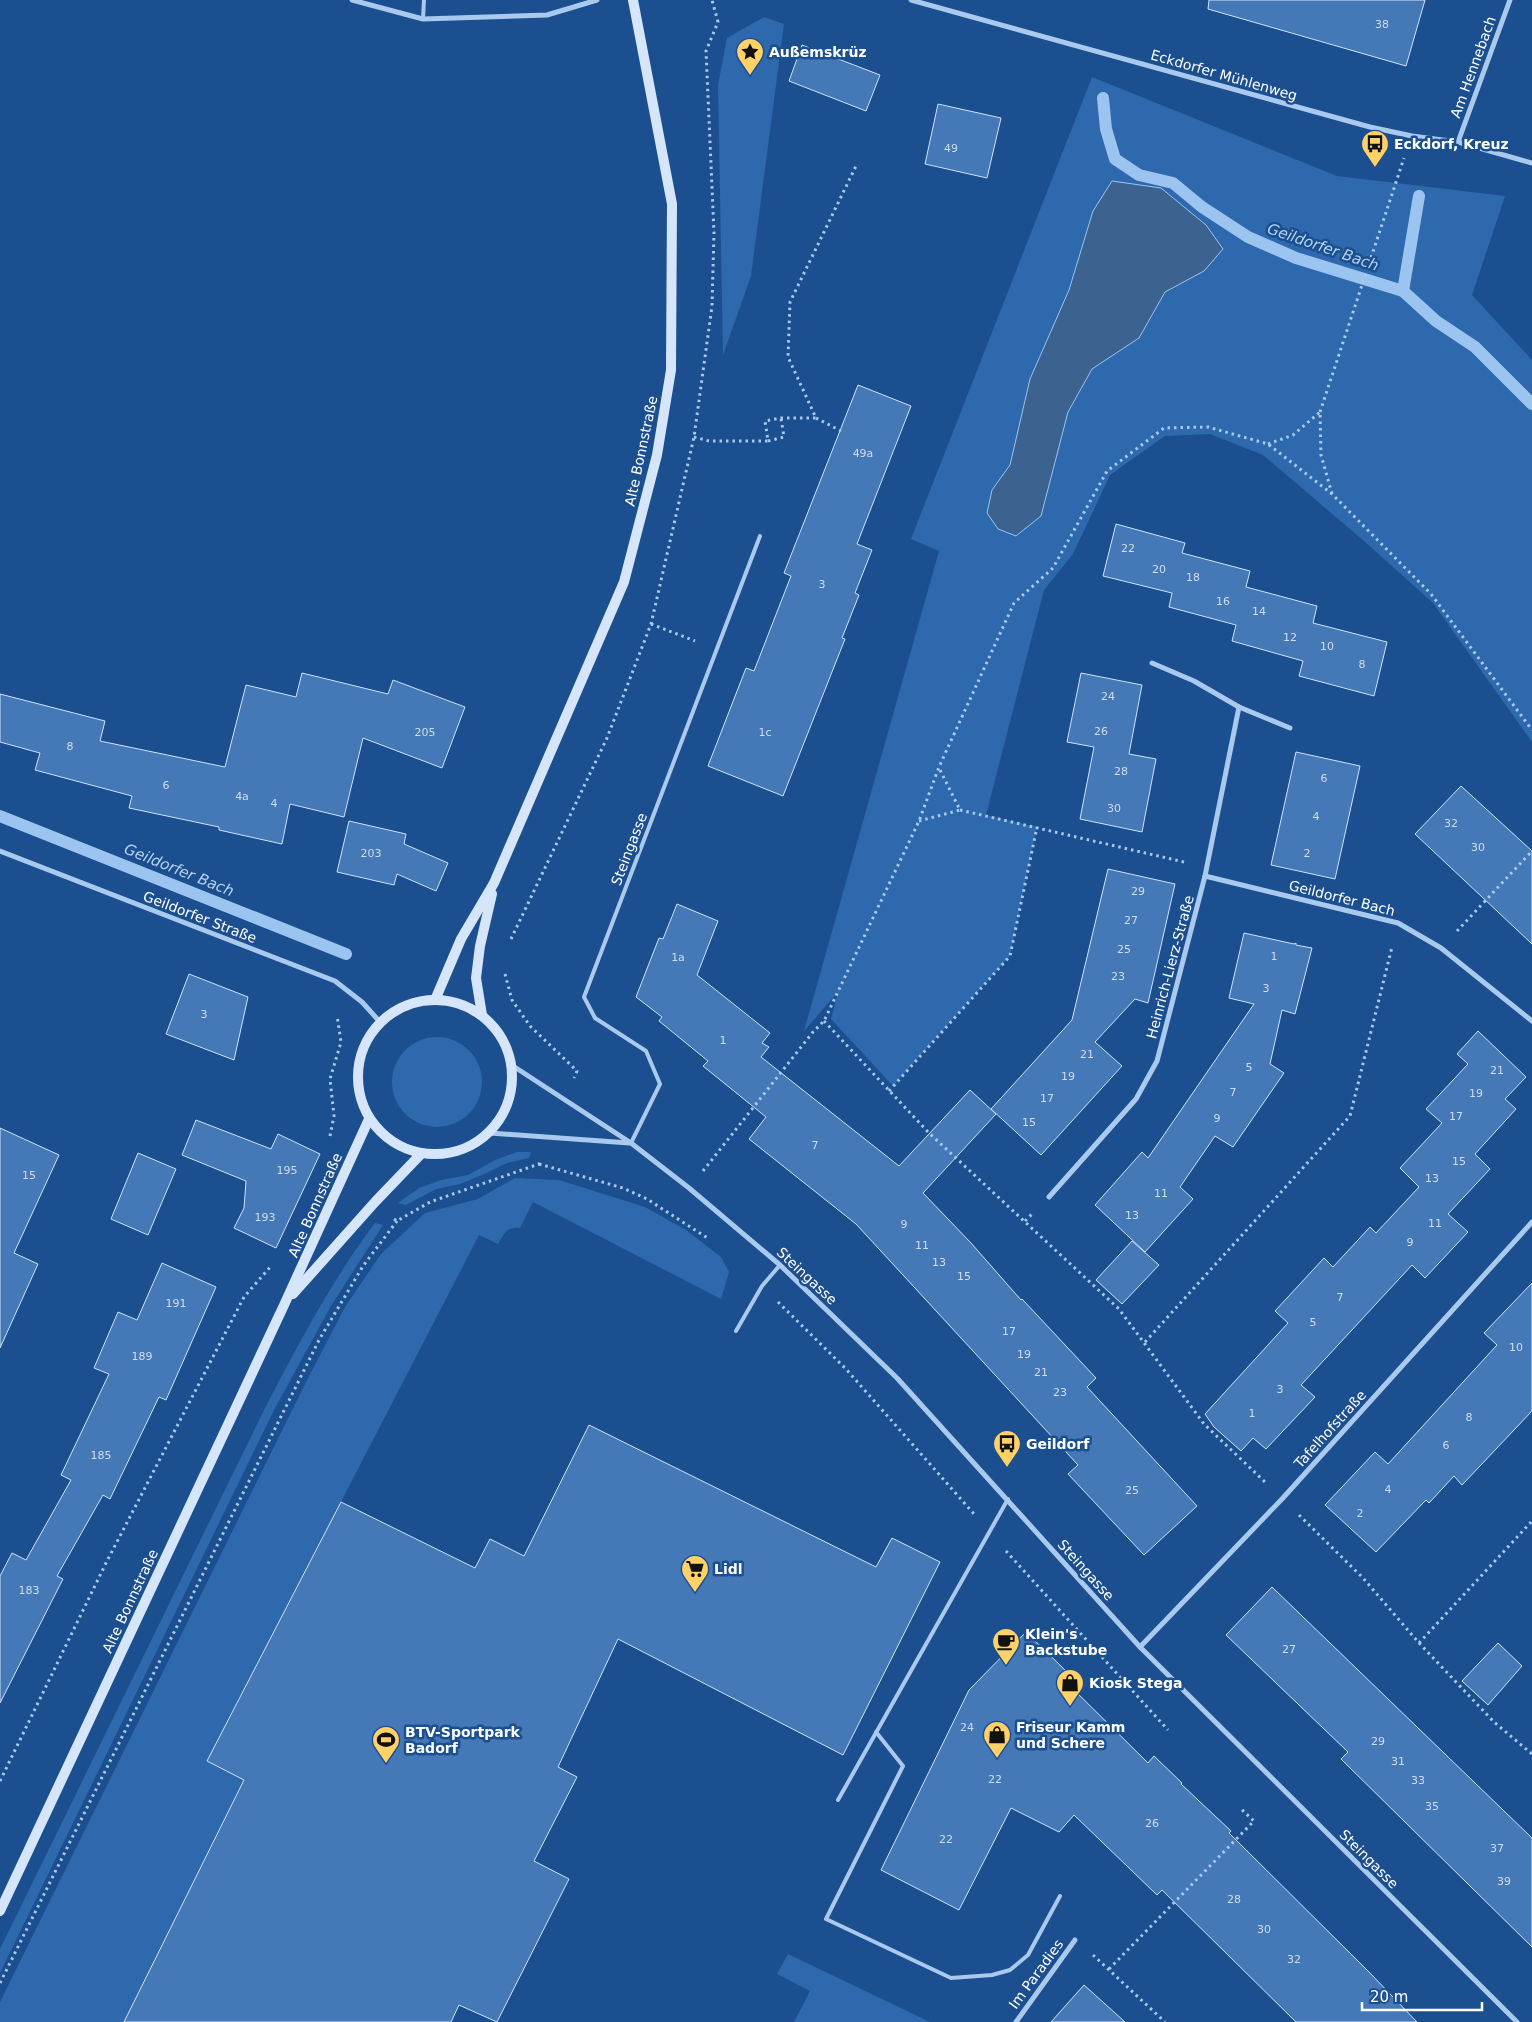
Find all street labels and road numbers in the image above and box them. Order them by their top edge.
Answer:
street label: Am Hennebach [1447,14,1499,120]
street label: Eckdorfer Mühlenweg [1149,46,1299,104]
street label: Alte Bonnstraße [621,394,661,508]
street label: Steingasse [608,810,650,888]
street label: Geildorfer Bach [1287,877,1397,919]
street label: Geildorfer Straße [141,888,259,946]
street label: Heinrich-Lierz-Straße [1143,894,1197,1040]
street label: Alte Bonnstraße [285,1150,345,1260]
street label: Steingasse [774,1244,840,1308]
street label: Tafelhofstraße [1290,1387,1369,1472]
street label: Steingasse [1054,1536,1118,1604]
street label: Alte Bonnstraße [99,1547,161,1655]
street label: Steingasse [1336,1826,1402,1892]
street label: Im Paradies [1006,1936,1066,2012]

